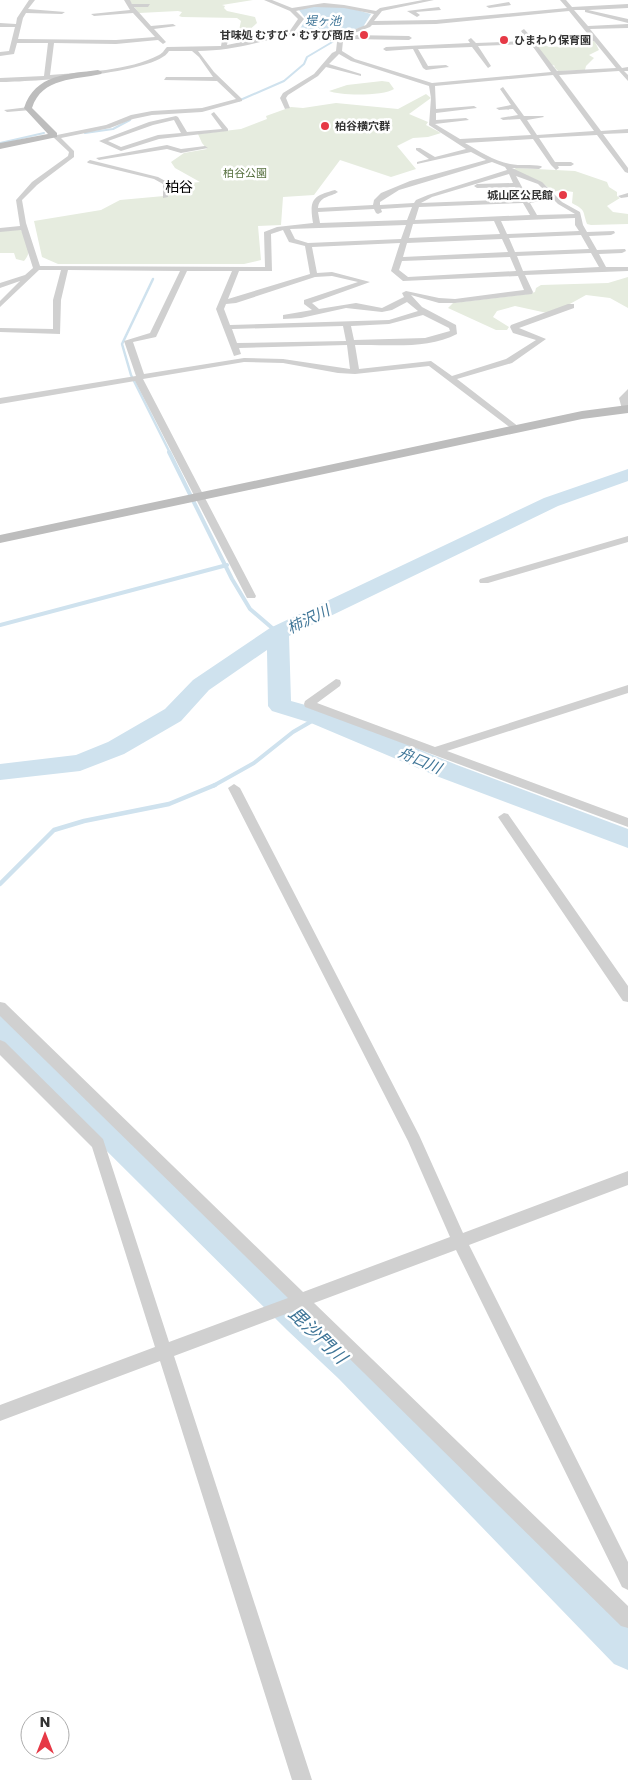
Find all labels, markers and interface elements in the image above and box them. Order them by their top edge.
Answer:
water label: 堤ヶ池 [305,12,342,29]
place label: 甘味処 むすび・むすび商店 [220,27,354,43]
marker: 甘味処 むすび・むすび商店 [358,29,370,41]
place label: ひまわり保育園 [514,32,591,48]
marker: ひまわり保育園 [498,34,510,46]
place label: 柏谷横穴群 [335,118,390,134]
marker: 柏谷横穴群 [319,120,331,132]
park label: 柏谷公園 [223,165,267,181]
district label: 柏谷 [165,177,193,197]
place label: 城山区公民館 [487,187,553,203]
marker: 城山区公民館 [557,189,569,201]
water label: 柿沢川 [283,599,335,638]
water label: 舟口川 [395,742,447,779]
water label: 毘沙門川 [283,1301,354,1370]
north arrow [20,1710,70,1760]
text: N [40,1712,50,1732]

